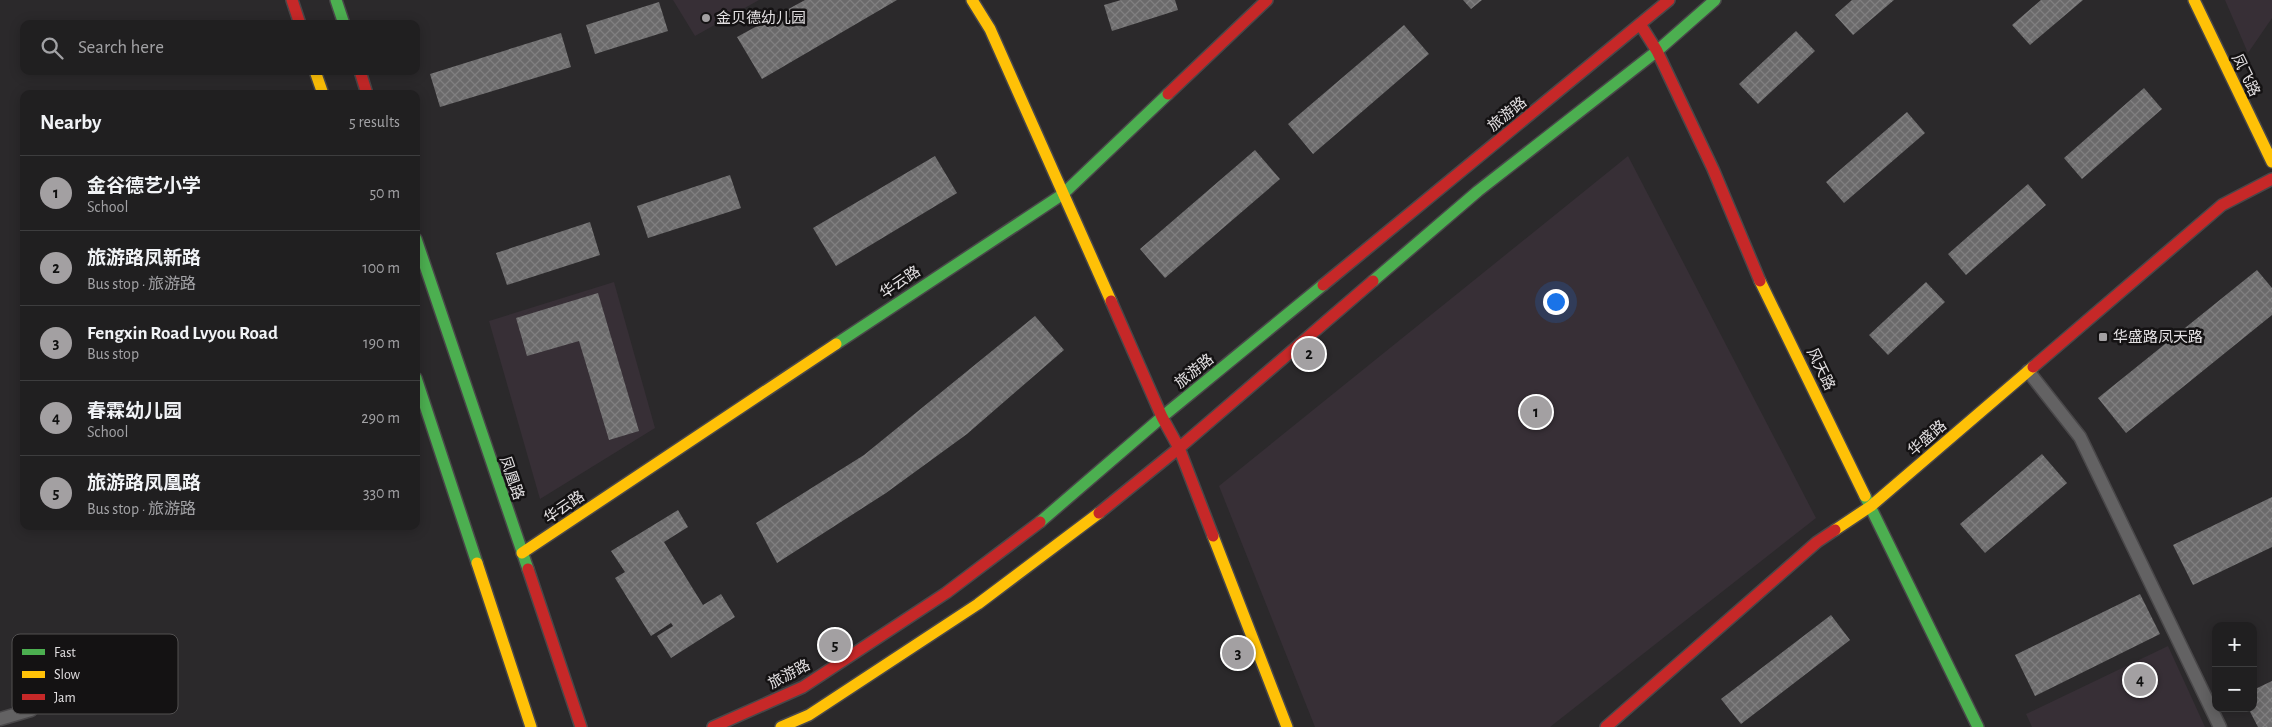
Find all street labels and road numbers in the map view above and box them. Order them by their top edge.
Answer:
street label: 凤飞路 [2229,51,2263,99]
street label: 旅游路 [1484,94,1530,134]
street label: 华云路 [876,262,923,301]
street label: 风天路 [1804,345,1838,393]
street label: 旅游路 [1171,351,1217,391]
street label: 华盛路 [1904,416,1949,459]
street label: 凤凰路 [497,454,527,502]
street label: 华云路 [540,487,587,526]
street label: 旅游路 [765,656,813,692]

